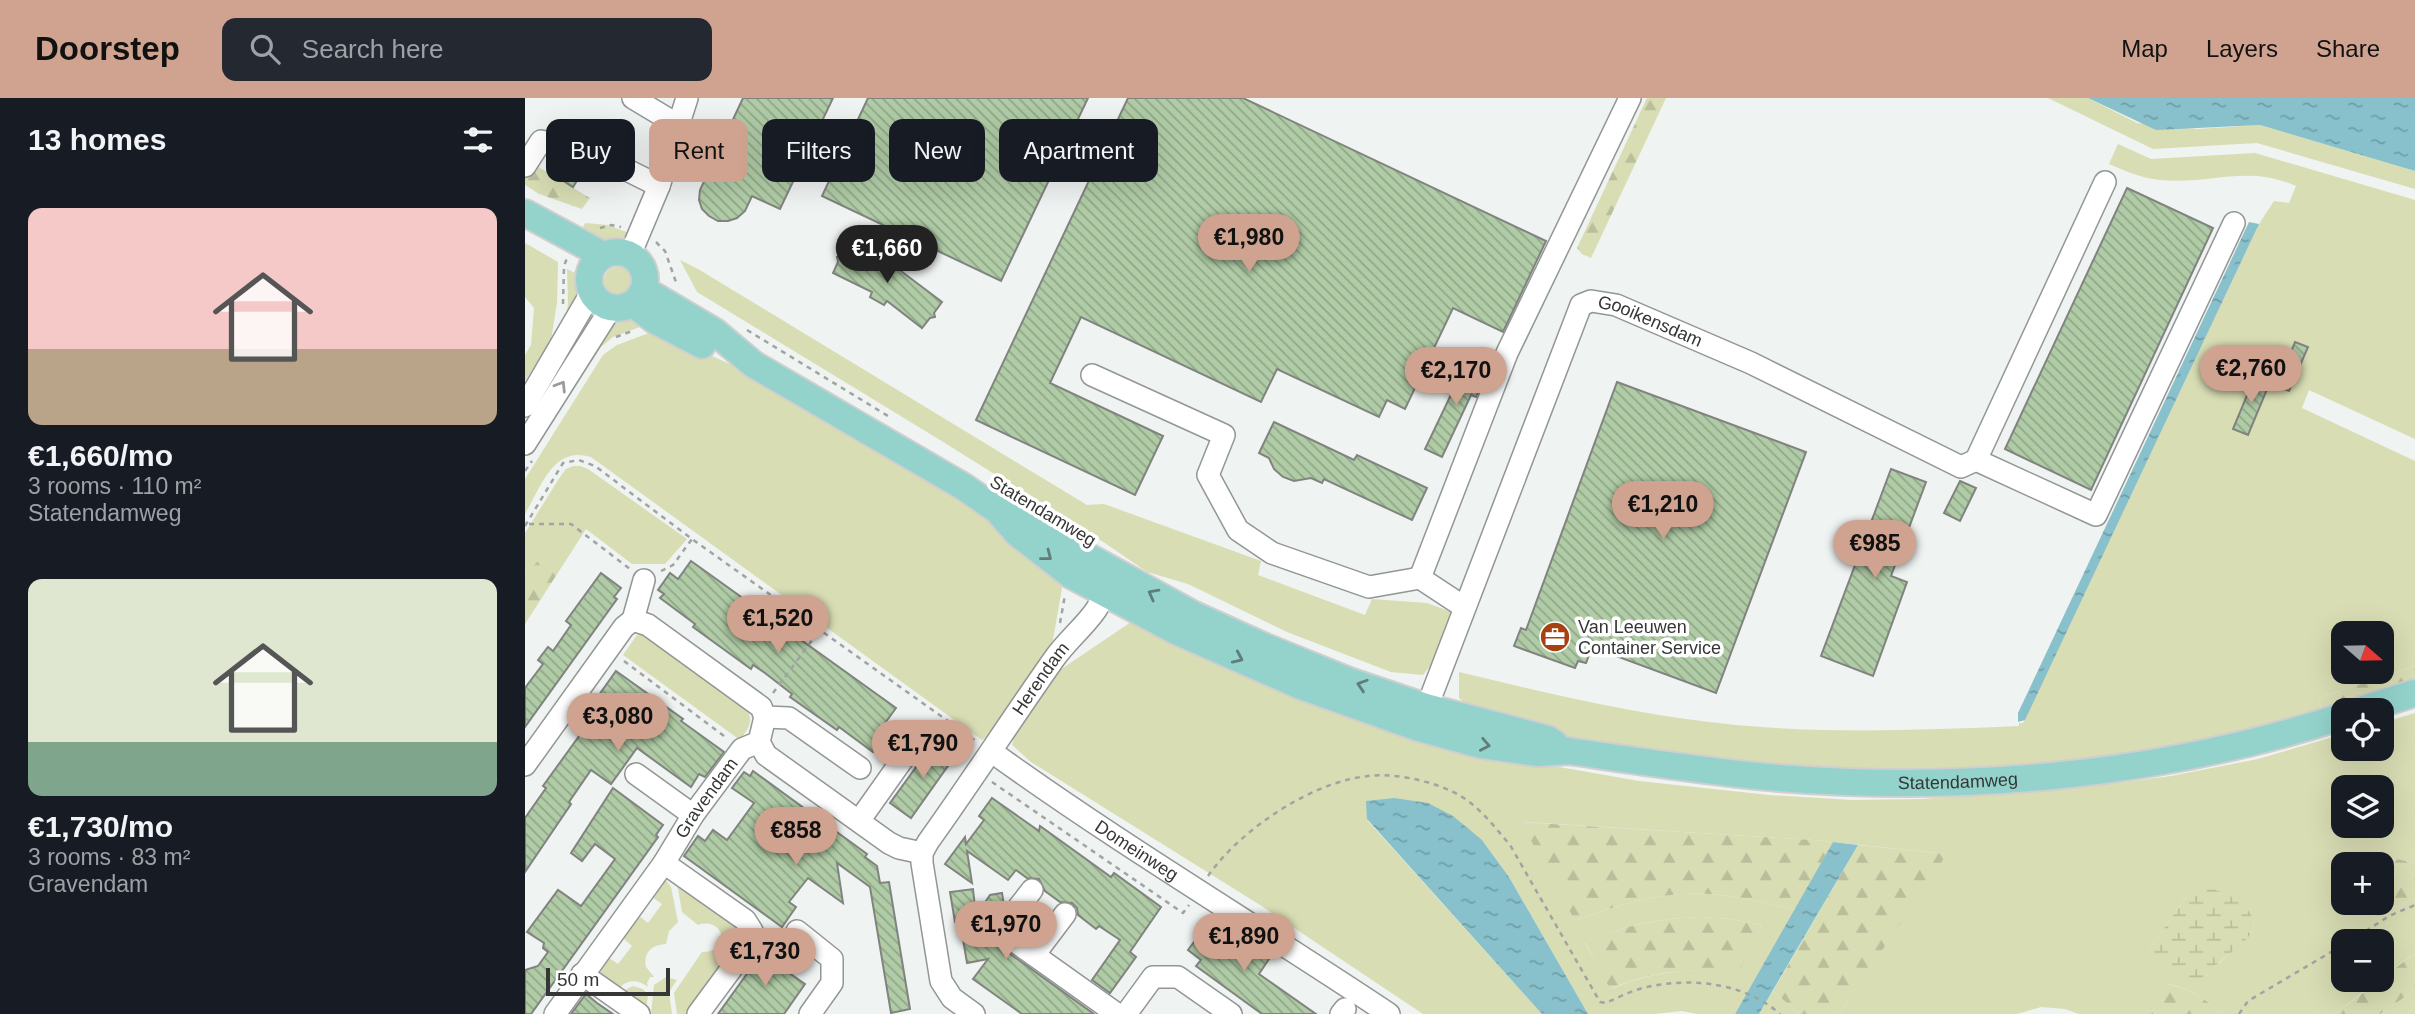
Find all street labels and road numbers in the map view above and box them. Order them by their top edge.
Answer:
street label: Gooikensdam [1597,292,1705,351]
street label: Statendamweg [986,472,1100,550]
street label: Herendam [1008,638,1073,719]
street label: Gravendam [671,754,742,842]
street label: Statendamweg [1898,769,2019,793]
street label: Domeinweg [1091,816,1182,885]

